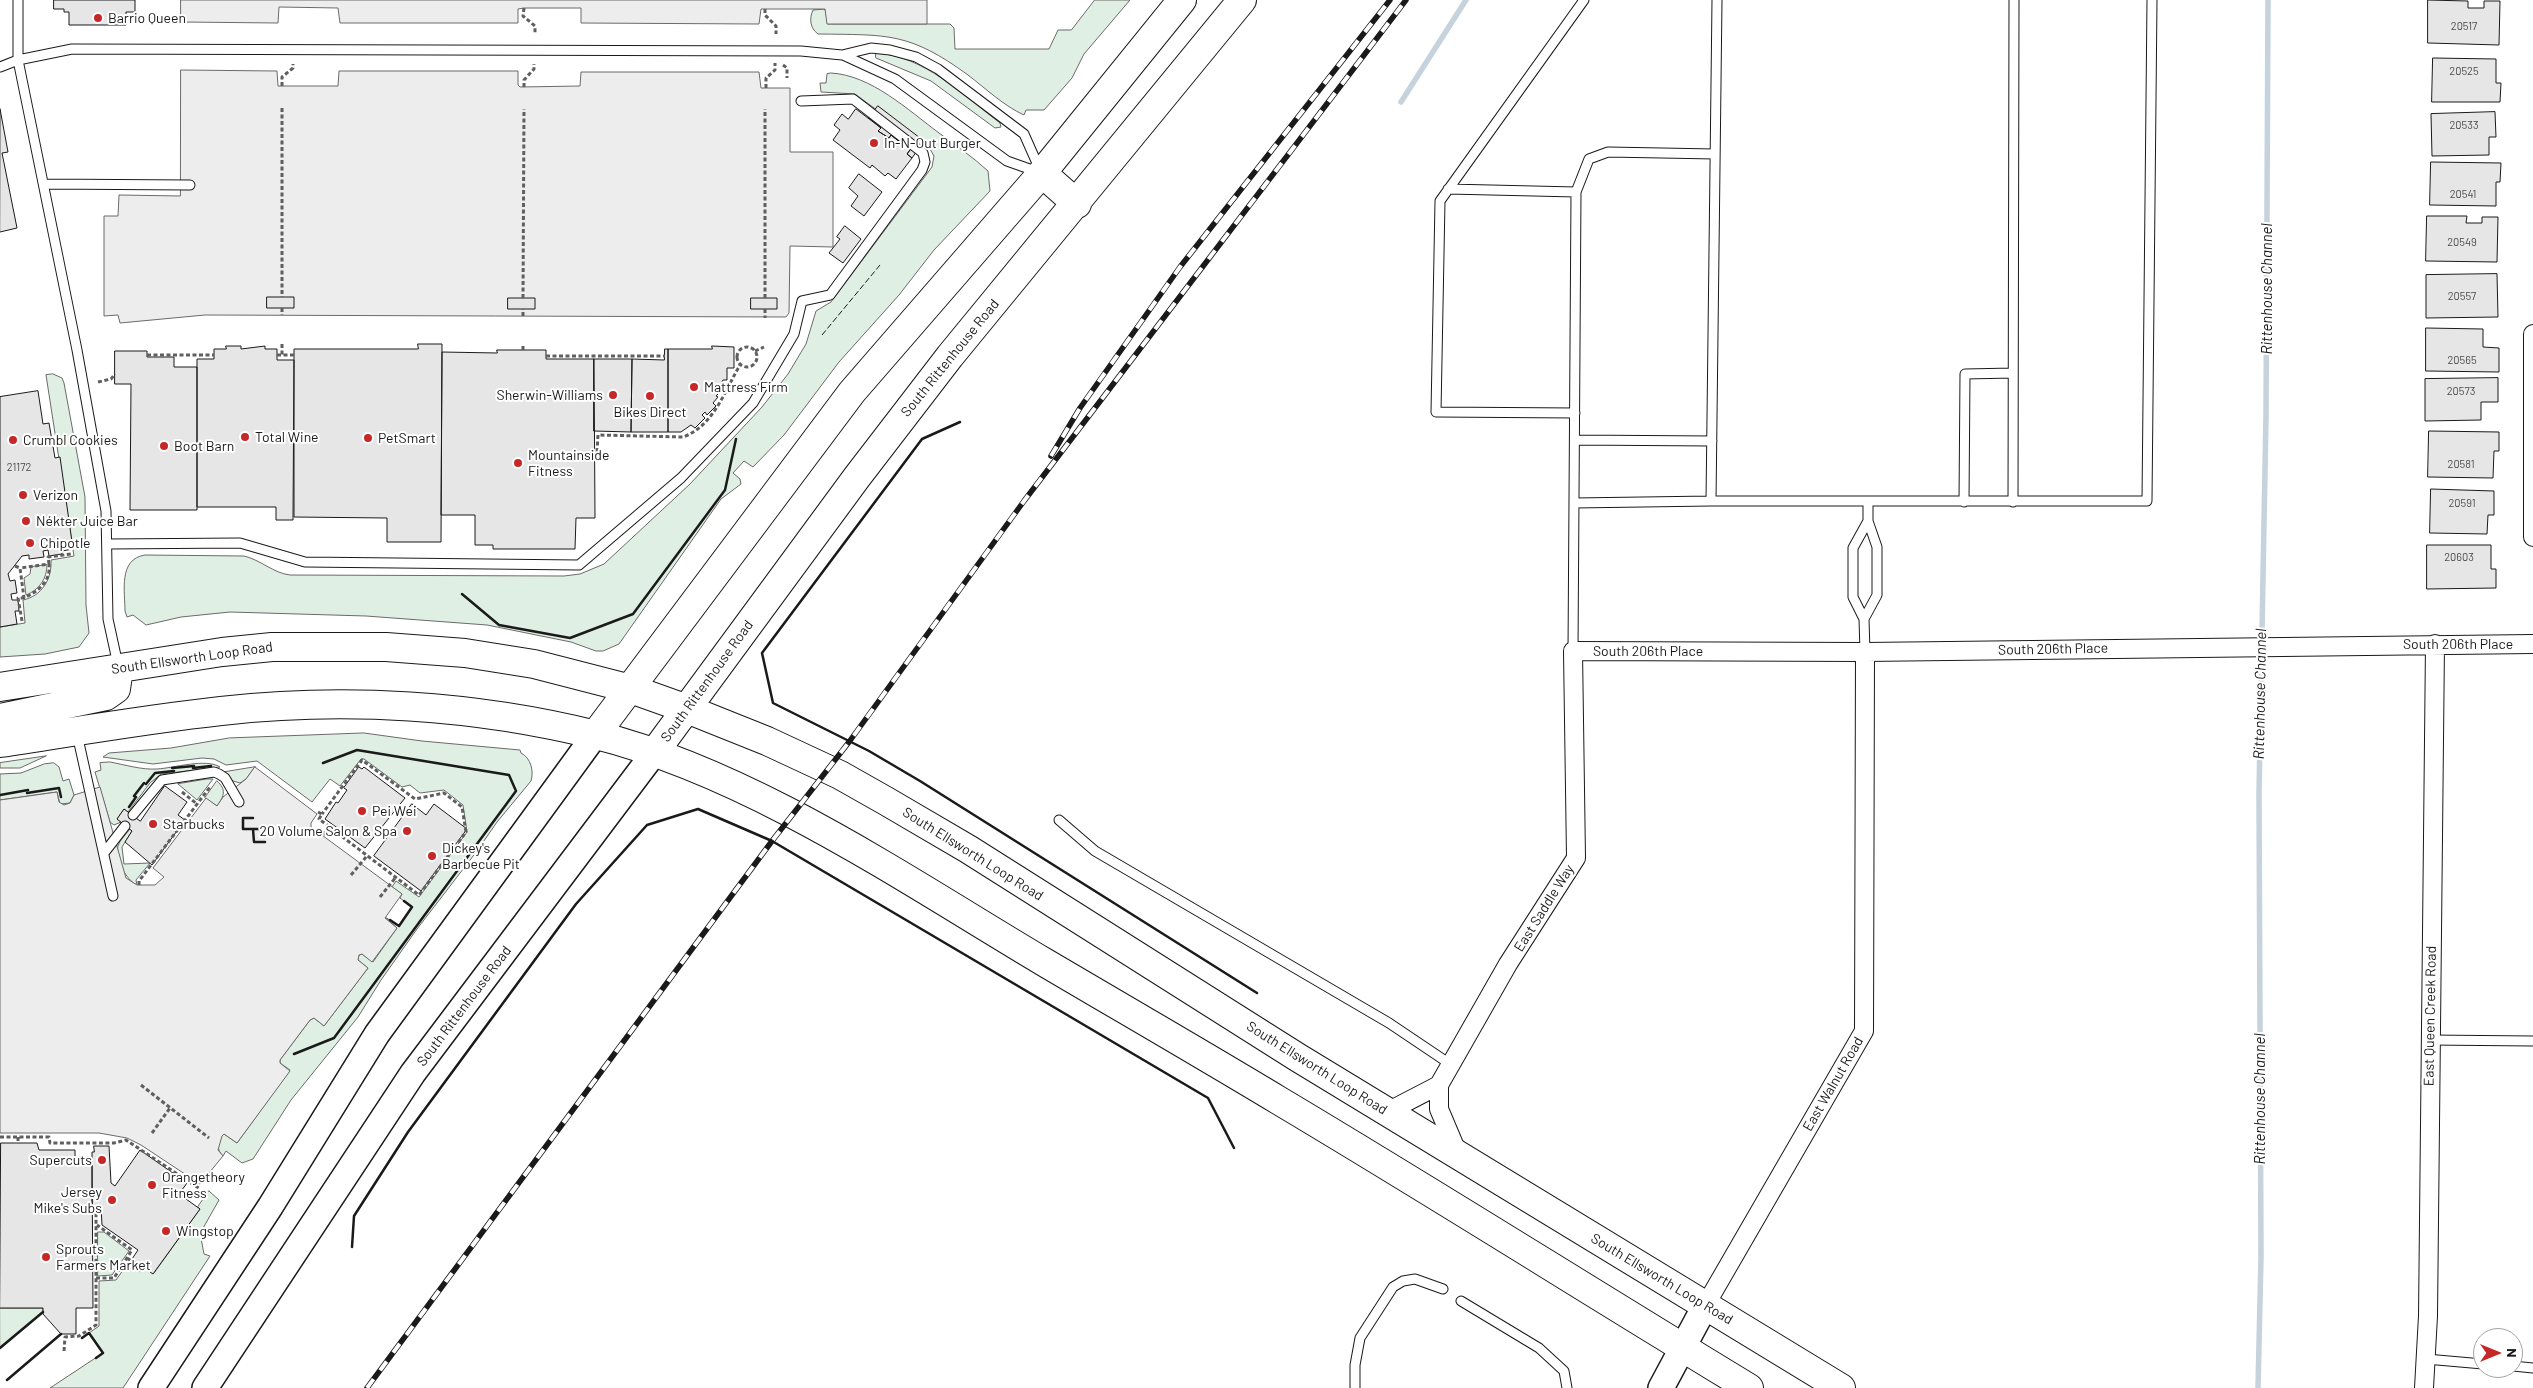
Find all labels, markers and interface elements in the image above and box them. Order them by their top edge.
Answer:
place label: Barrio Queen [108,10,186,26]
marker: Barrio Queen [92,12,104,24]
house number: 20517 [2451,19,2477,33]
house number: 20525 [2449,64,2479,78]
house number: 20533 [2449,118,2479,132]
place label: In-N-Out Burger [884,135,981,151]
marker: In-N-Out Burger [868,137,880,149]
house number: 20541 [2450,187,2476,201]
water label: Rittenhouse Channel [2258,223,2276,355]
house number: 20549 [2447,235,2477,249]
house number: 20557 [2448,289,2476,303]
street label: South Rittenhouse Road [897,296,1003,420]
house number: 20565 [2447,353,2477,367]
place label: Mattress Firm [704,379,788,395]
marker: Mattress Firm [688,381,700,393]
house number: 20573 [2447,384,2475,398]
place label: Sherwin-Williams [496,387,603,403]
marker: Sherwin-Williams [607,389,619,401]
marker: Bikes Direct [644,390,656,402]
place label: Bikes Direct [613,404,687,420]
place label: Total Wine [255,429,319,445]
place label: PetSmart [378,430,436,446]
marker: Total Wine [239,431,251,443]
place label: Crumbl Cookies [23,432,118,448]
marker: PetSmart [362,432,374,444]
marker: Crumbl Cookies [7,434,19,446]
place label: Boot Barn [174,438,234,454]
marker: Boot Barn [158,440,170,452]
place label: Mountainside Fitness [528,447,609,480]
marker: Mountainside Fitness [512,457,524,469]
house number: 20581 [2447,457,2475,471]
house number: 21172 [7,460,31,474]
place label: Verizon [33,487,78,503]
marker: Verizon [17,489,29,501]
house number: 20591 [2448,496,2476,510]
place label: Nékter Juice Bar [36,513,138,529]
marker: Nékter Juice Bar [20,515,32,527]
place label: Chipotle [40,535,91,551]
marker: Chipotle [24,537,36,549]
house number: 20603 [2444,550,2474,564]
street label: South Rittenhouse Road [657,617,757,745]
water label: Rittenhouse Channel [2250,628,2270,760]
street label: South 206th Place [2403,636,2513,652]
street label: South Ellsworth Loop Road [110,638,274,678]
street label: South 206th Place [1998,640,2108,658]
street label: South 206th Place [1593,643,1703,659]
place label: Pei Wei [372,803,417,819]
street label: South Ellsworth Loop Road [899,804,1047,904]
marker: Pei Wei [356,805,368,817]
place label: Starbucks [163,816,225,832]
marker: Starbucks [147,818,159,830]
place label: 20 Volume Salon & Spa [260,823,397,839]
marker: 20 Volume Salon & Spa [401,825,413,837]
place label: Dickey's Barbecue Pit [442,840,520,872]
marker: Dickey's Barbecue Pit [426,850,438,862]
street label: East Saddle Way [1511,861,1577,955]
street label: South Rittenhouse Road [413,942,515,1070]
street label: East Queen Creek Road [2420,946,2440,1086]
street label: South Ellsworth Loop Road [1243,1018,1391,1118]
water label: Rittenhouse Channel [2251,1033,2269,1165]
street label: East Walnut Road [1799,1034,1867,1134]
place label: Supercuts [30,1152,92,1168]
marker: Supercuts [96,1154,108,1166]
place label: Orangetheory Fitness [162,1169,245,1202]
marker: Orangetheory Fitness [146,1179,158,1191]
place label: Jersey Mike's Subs [33,1184,102,1216]
marker: Jersey Mike's Subs [106,1194,118,1206]
place label: Wingstop [176,1223,234,1239]
marker: Wingstop [160,1225,172,1237]
street label: South Ellsworth Loop Road [1588,1230,1736,1328]
place label: Sprouts Farmers Market [56,1241,151,1274]
marker: Sprouts Farmers Market [40,1251,52,1263]
north arrow [2473,1328,2523,1378]
text: N [2504,1348,2521,1358]

